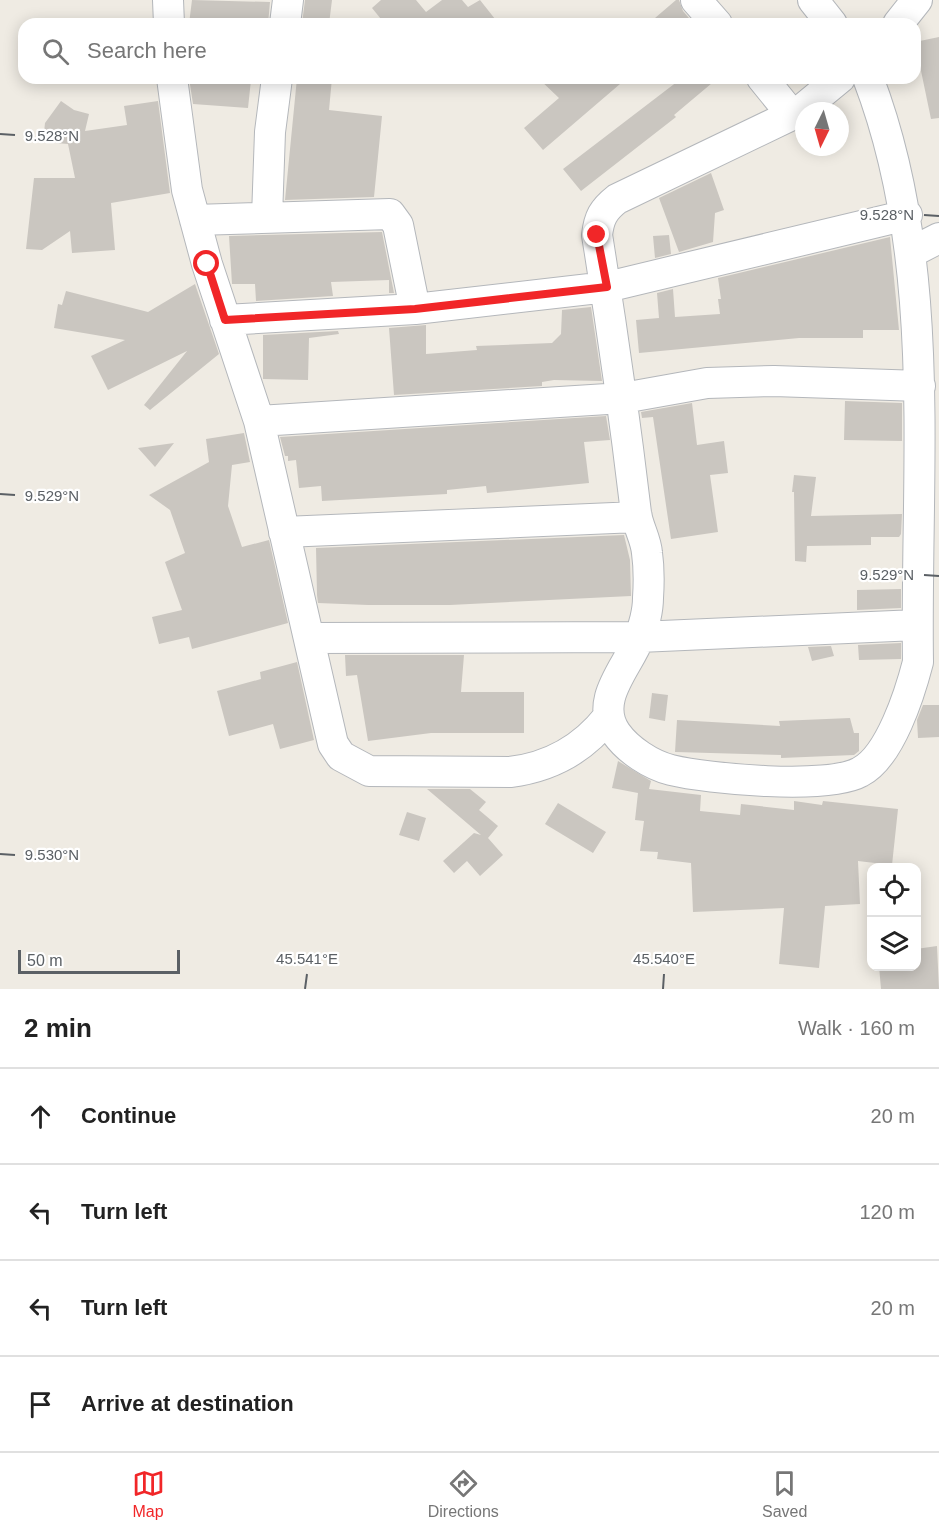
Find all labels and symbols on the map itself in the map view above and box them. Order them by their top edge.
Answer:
north arrow [795,102,849,156]
text: 9.528°N [25,127,79,144]
text: 9.528°N [860,206,914,223]
route end [583,221,609,247]
route start [193,250,219,276]
text: 9.529°N [25,487,79,504]
text: 9.529°N [860,566,914,583]
text: 9.530°N [25,846,79,863]
scale bar [18,947,180,974]
text: 45.541°E [276,950,338,967]
text: 45.540°E [633,950,695,967]

